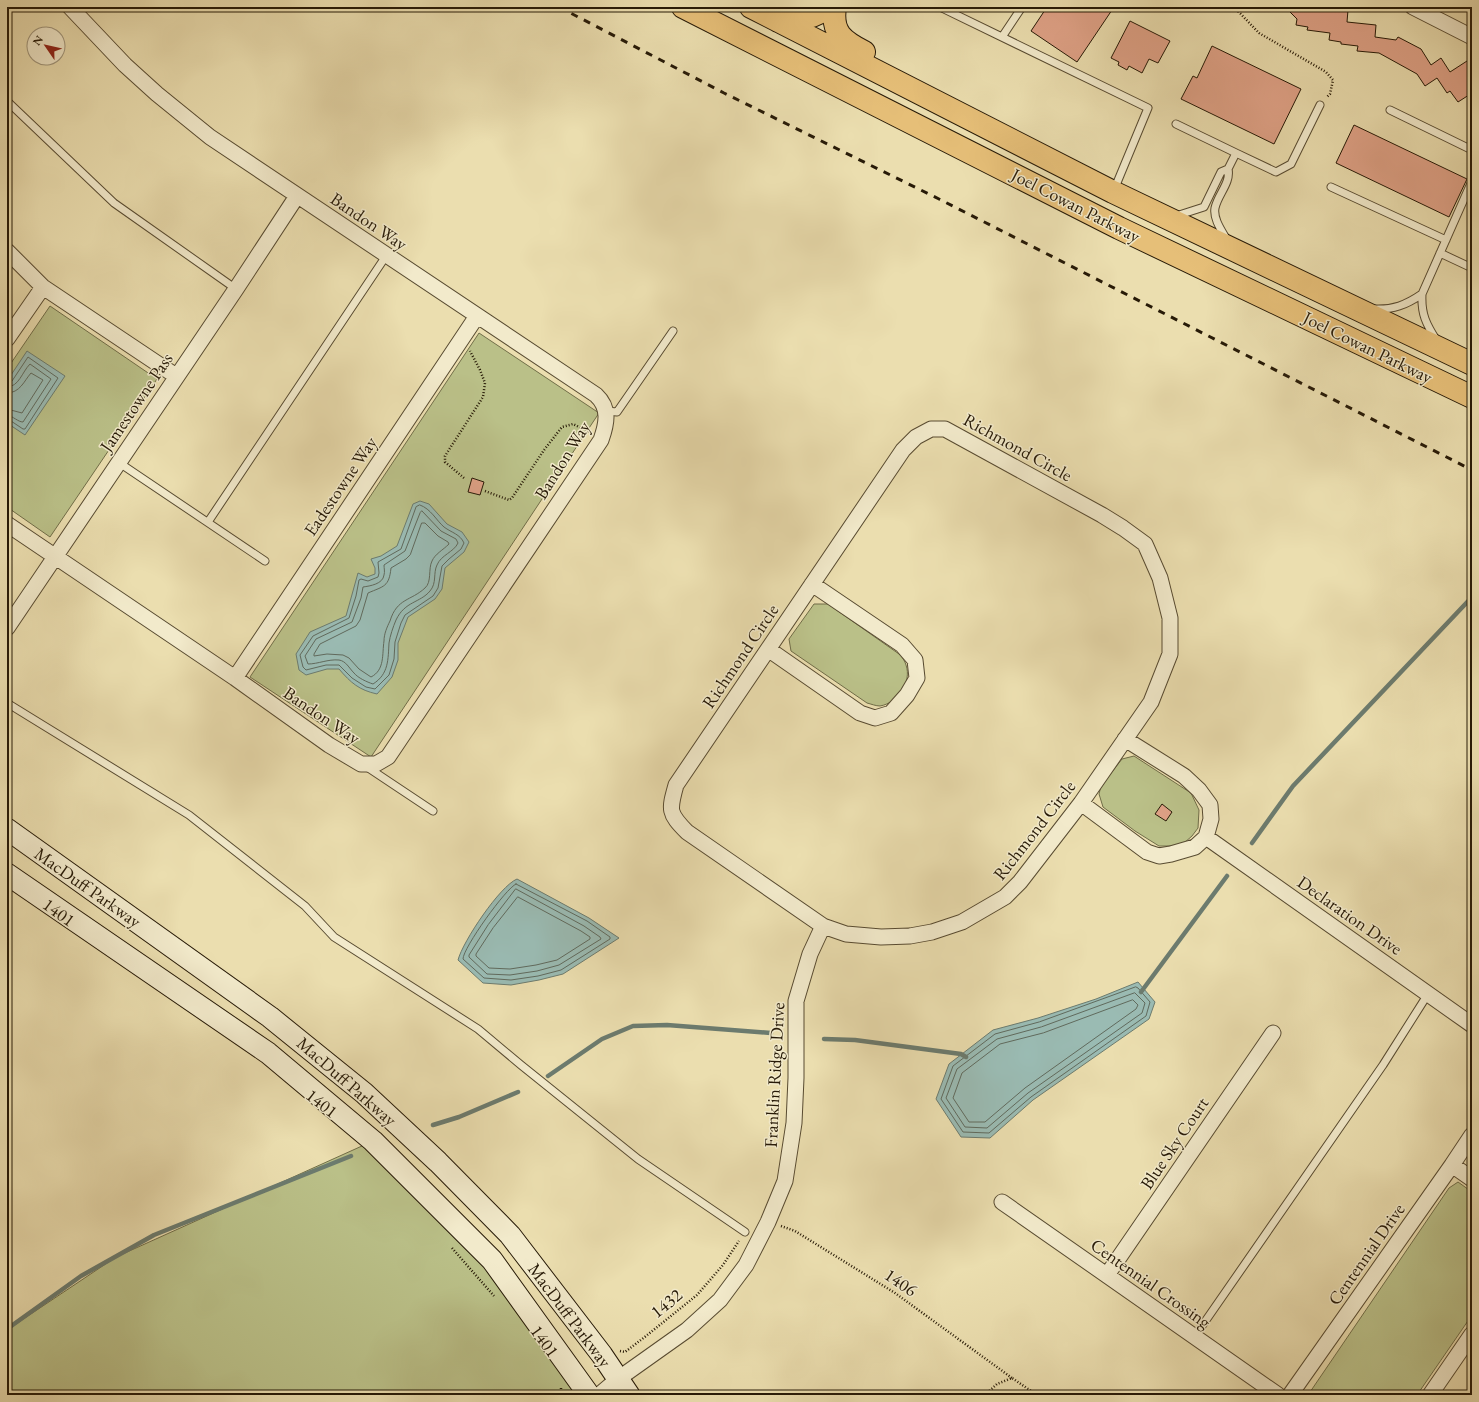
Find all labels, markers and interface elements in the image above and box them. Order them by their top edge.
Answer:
north arrow [26,26,66,66]
text: N [29,33,46,48]
street label: Joel Cowan Parkway [1006,162,1144,247]
street label: Bandon Way [326,187,412,255]
street label: Joel Cowan Parkway [1298,305,1437,388]
street label: Jamestowne Pass [93,348,178,458]
street label: Richmond Circle [960,408,1076,486]
street label: Bandon Way [529,417,595,503]
street label: Eadestowne Way [298,432,382,540]
street label: Richmond Circle [697,599,783,713]
street label: Bandon Way [279,681,365,749]
street label: Richmond Circle [988,775,1080,885]
street label: MacDuff Parkway [30,842,146,932]
street label: Declaration Drive [1293,870,1407,960]
street label: 1401 [38,893,80,931]
street label: Franklin Ridge Drive [759,1002,789,1148]
street label: MacDuff Parkway [292,1031,402,1131]
street label: 1401 [301,1083,343,1123]
street label: Blue Sky Court [1135,1092,1213,1193]
street label: Centennial Drive [1322,1199,1410,1309]
street label: Centennial Crossing [1086,1233,1216,1333]
street label: MacDuff Parkway [523,1258,617,1372]
street label: 1406 [880,1263,922,1301]
street label: 1432 [645,1283,687,1323]
street label: 1401 [526,1320,564,1362]

